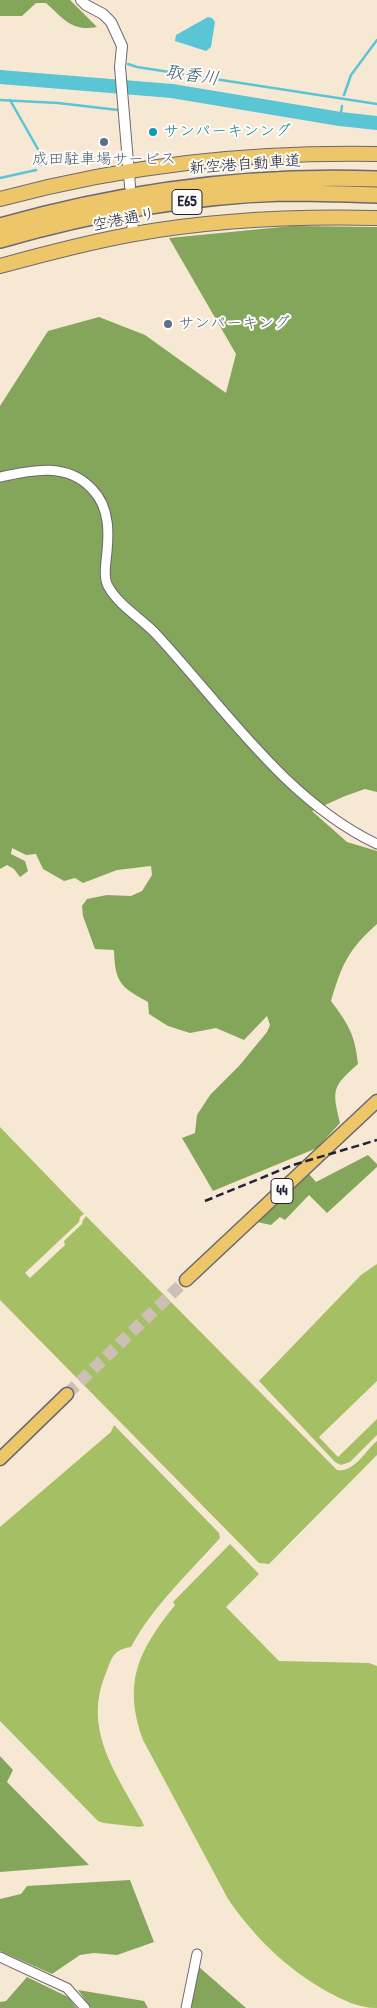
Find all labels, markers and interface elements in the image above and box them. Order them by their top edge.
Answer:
water label: 取香川 [164,62,220,90]
place label: サンパーキンング [163,122,291,142]
marker: サンパーキンング [147,126,159,138]
marker: 成田駐車場サービス [98,136,110,148]
place label: 成田駐車場サービス [32,150,176,170]
street label: 新空港自動車道 [188,152,302,178]
road number: E65 [172,190,202,214]
street label: 空港通り [91,204,157,236]
place label: サンパーキング [178,314,290,334]
marker: サンパーキング [162,318,174,330]
road number: 44 [271,1178,293,1204]

